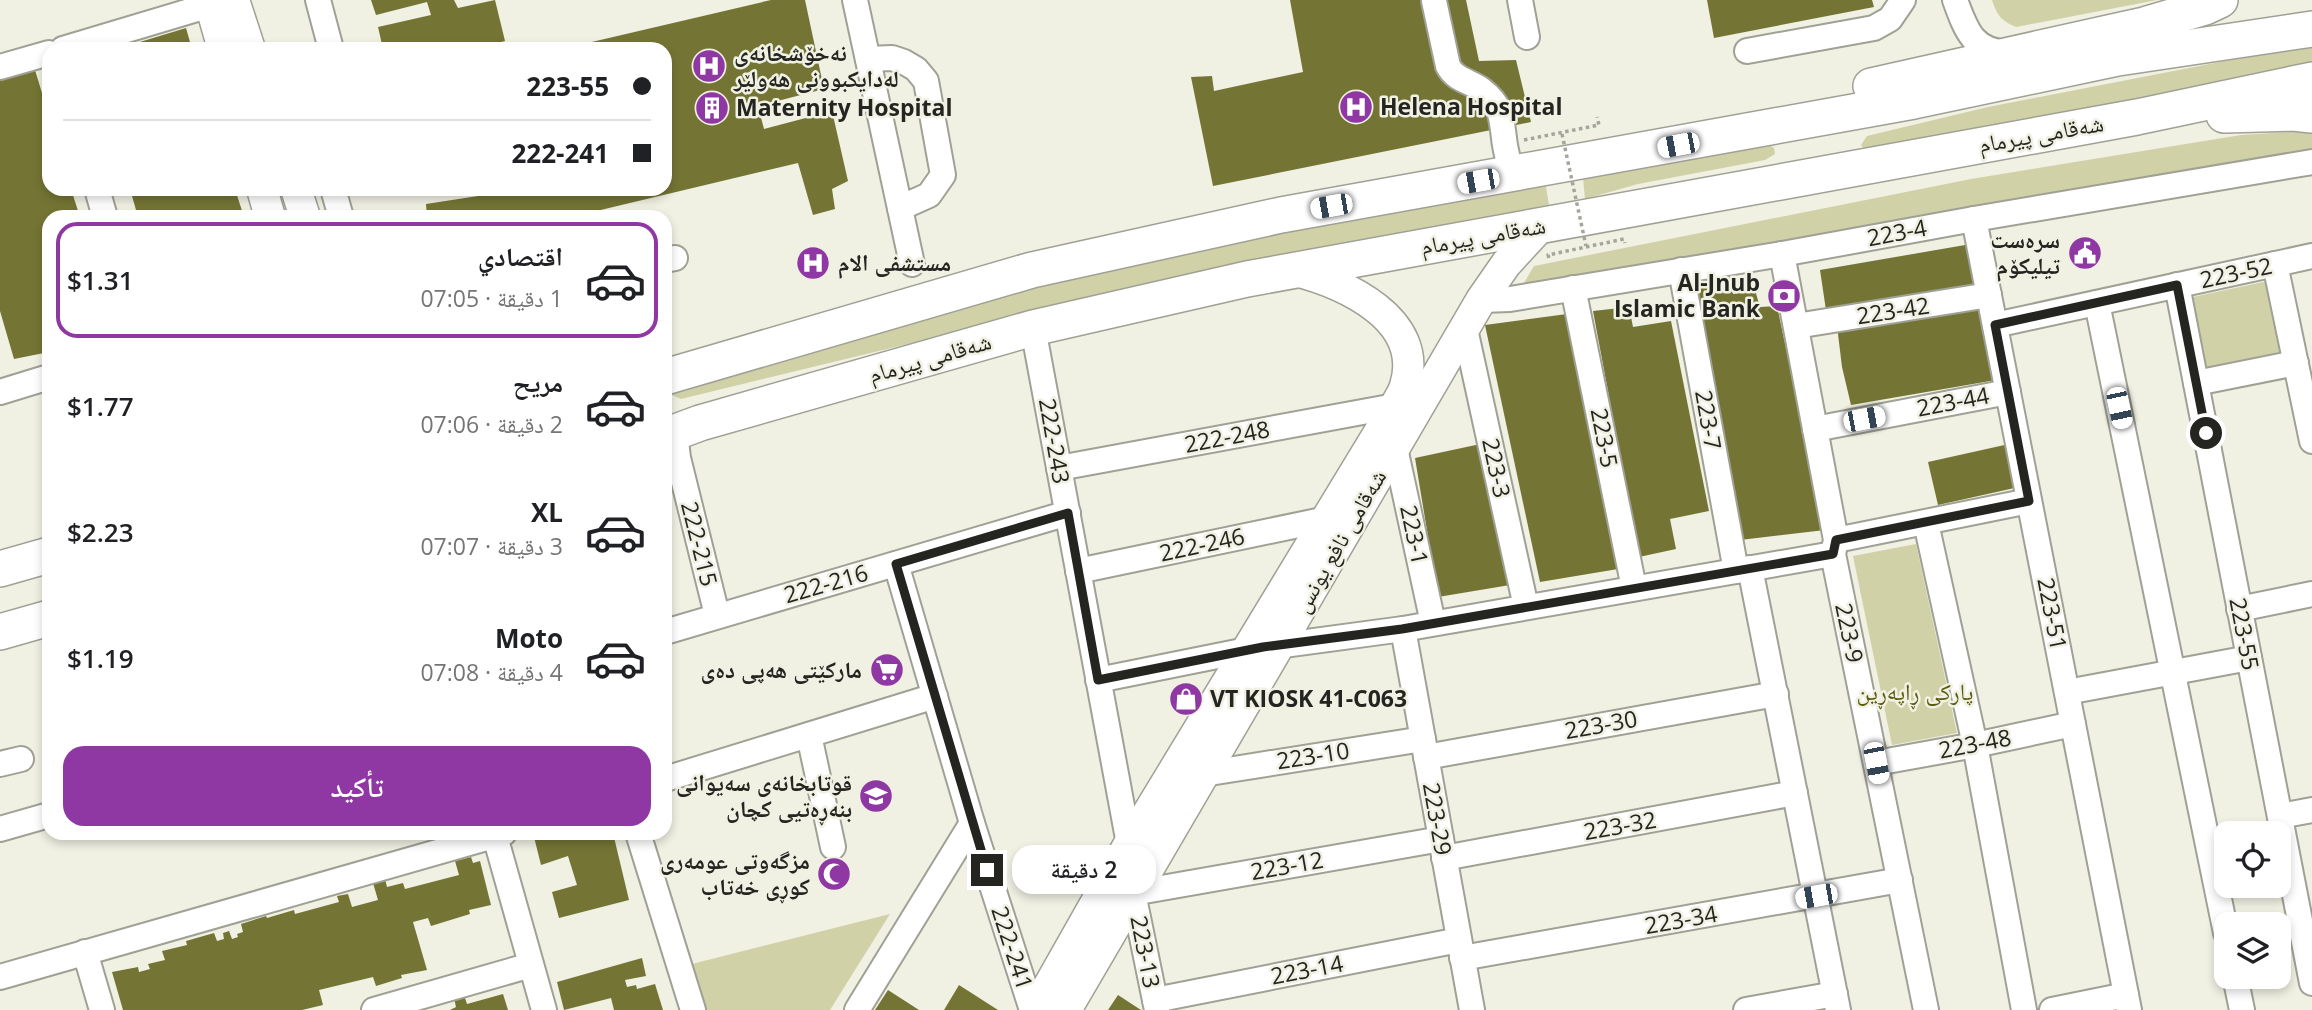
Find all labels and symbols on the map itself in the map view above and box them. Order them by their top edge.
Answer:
place label: نەخۆشخانەی لەدایکبوونی هەولێر [733,36,899,94]
hospital icon: نەخۆشخانەی لەدایکبوونی هەولێر [690,47,728,85]
hospital icon: Helena Hospital [1337,88,1375,126]
building icon: Maternity Hospital [693,89,731,127]
place label: Helena Hospital [1380,90,1563,122]
place label: Maternity Hospital [736,91,953,123]
street label: شەقامی پیرمام [1976,106,2106,161]
car [1656,131,1701,159]
car [1456,167,1501,195]
car [1309,192,1354,220]
street label: شەقامی پیرمام [1418,208,1548,263]
street label: 223-4 [1864,211,1929,253]
place label: سره‌ست تیلیکۆم [1990,223,2061,282]
public building icon: سره‌ست تیلیکۆم [2066,234,2104,272]
hospital icon: مستشفى الام [794,244,832,282]
place label: مستشفى الام [838,246,951,279]
street label: 223-52 [2197,249,2275,295]
place label: Al-Jnub Islamic Bank [1614,266,1761,324]
bank icon: Al-Jnub Islamic Bank [1765,277,1803,315]
street label: 223-42 [1854,288,1931,332]
street label: شەقامی پیرمام [865,324,995,391]
street label: 223-44 [1914,378,1992,424]
car [2105,385,2134,431]
street label: 223-7 [1688,387,1730,452]
street label: 222-243 [1032,396,1078,486]
street label: 223-5 [1584,405,1626,470]
car [1842,405,1887,433]
street label: 222-248 [1181,412,1272,460]
route start [2190,417,2222,449]
street label: 223-3 [1475,435,1519,500]
street label: شەقامی نافع یونس [1285,463,1393,618]
street label: 222-215 [674,498,726,590]
street label: 223-1 [1393,502,1437,567]
street label: 222-246 [1156,519,1247,569]
street label: 222-216 [780,556,872,610]
street label: 223-51 [2030,575,2076,653]
street label: 223-55 [2222,595,2268,673]
street label: 223-9 [1828,600,1872,665]
supermarket icon: مارکێتی هەپی دەی [868,651,906,689]
place label: مارکێتی هەپی دەی [701,653,862,685]
park label: پارکی ڕاپەڕین [1857,675,1973,710]
shop icon: VT KIOSK 41-C063 [1167,680,1205,718]
place label: VT KIOSK 41-C063 [1210,682,1407,714]
street label: 223-30 [1562,702,1640,746]
street label: 223-48 [1936,720,2014,766]
street label: 223-10 [1274,733,1351,777]
car [1862,740,1891,786]
place label: قوتابخانەی سەیوانی بنەڕەتیی کچان [676,766,852,826]
school or university icon: قوتابخانەی سەیوانی بنەڕەتیی کچان [857,777,895,815]
street label: 223-29 [1416,780,1460,858]
street label: 223-32 [1581,803,1659,847]
street label: 223-12 [1248,843,1326,887]
place label: مزگەوتی عومەری کوڕی خەتاب [660,844,810,904]
callout: 2 دقيقة [1012,846,1155,894]
route end [971,854,1003,886]
mosque icon: مزگەوتی عومەری کوڕی خەتاب [815,855,853,893]
car [1794,882,1839,910]
street label: 223-34 [1642,897,1720,941]
street label: 222-241 [984,902,1042,994]
street label: 223-13 [1123,913,1169,991]
street label: 223-14 [1268,946,1346,992]

